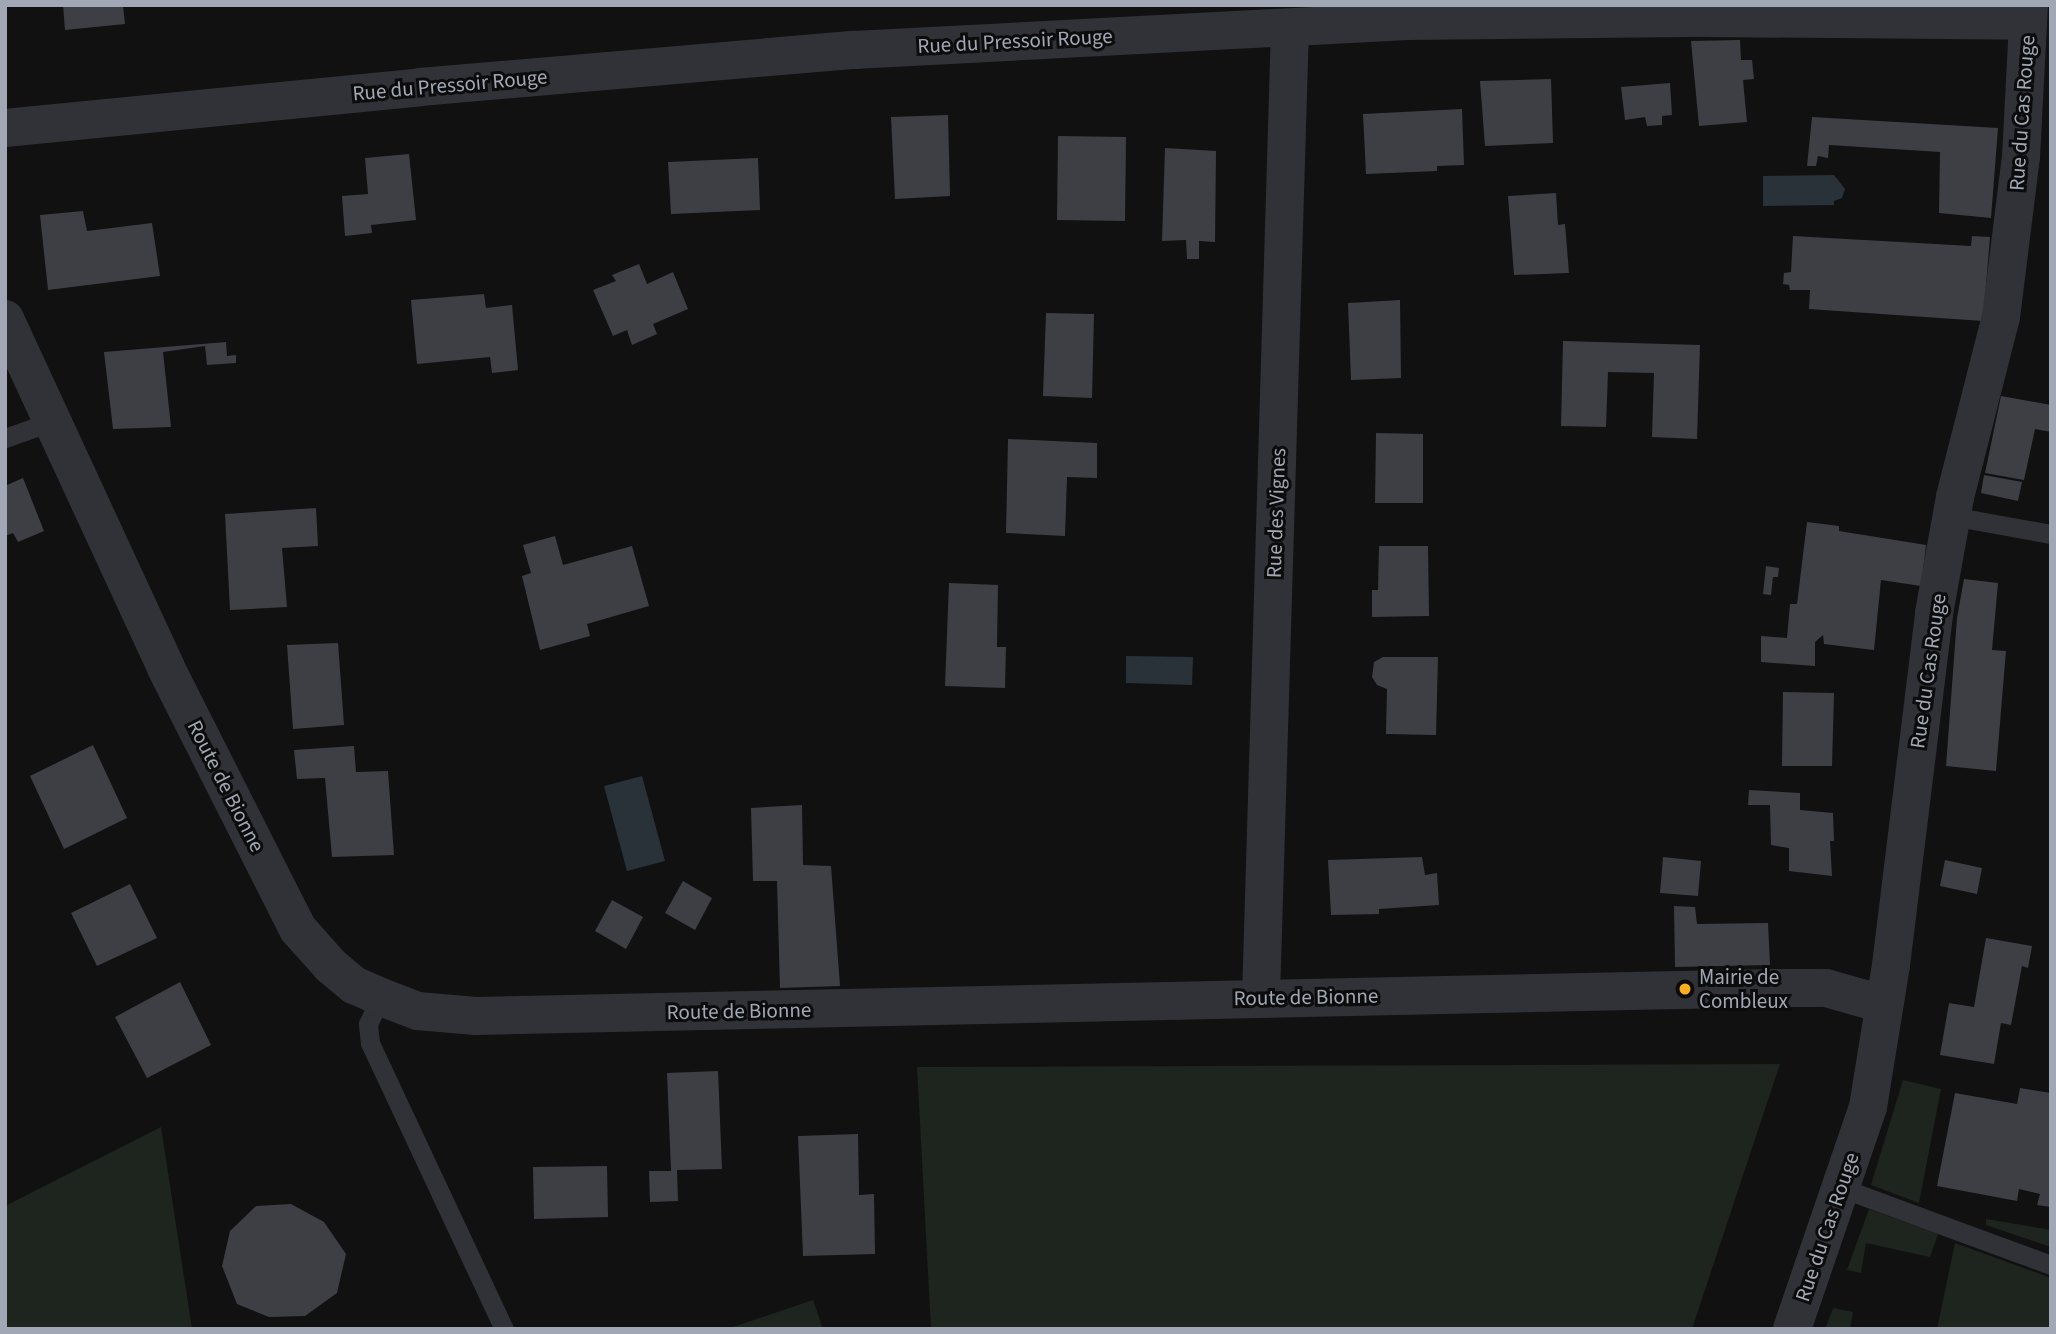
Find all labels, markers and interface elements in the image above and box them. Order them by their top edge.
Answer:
street label: Rue du Pressoir Rouge [917,23,1113,59]
street label: Rue du Cas Rouge [2004,34,2040,192]
street label: Rue du Pressoir Rouge [352,64,548,106]
street label: Rue des Vignes [1261,447,1291,579]
street label: Rue du Cas Rouge [1905,592,1951,750]
street label: Route de Bionne [182,716,270,856]
place label: Mairie de Combleux [1699,964,1788,1014]
marker: Mairie de Combleux [1677,981,1693,997]
street label: Route de Bionne [1234,983,1378,1011]
street label: Route de Bionne [667,997,811,1025]
street label: Rue du Cas Rouge [1790,1149,1864,1305]

